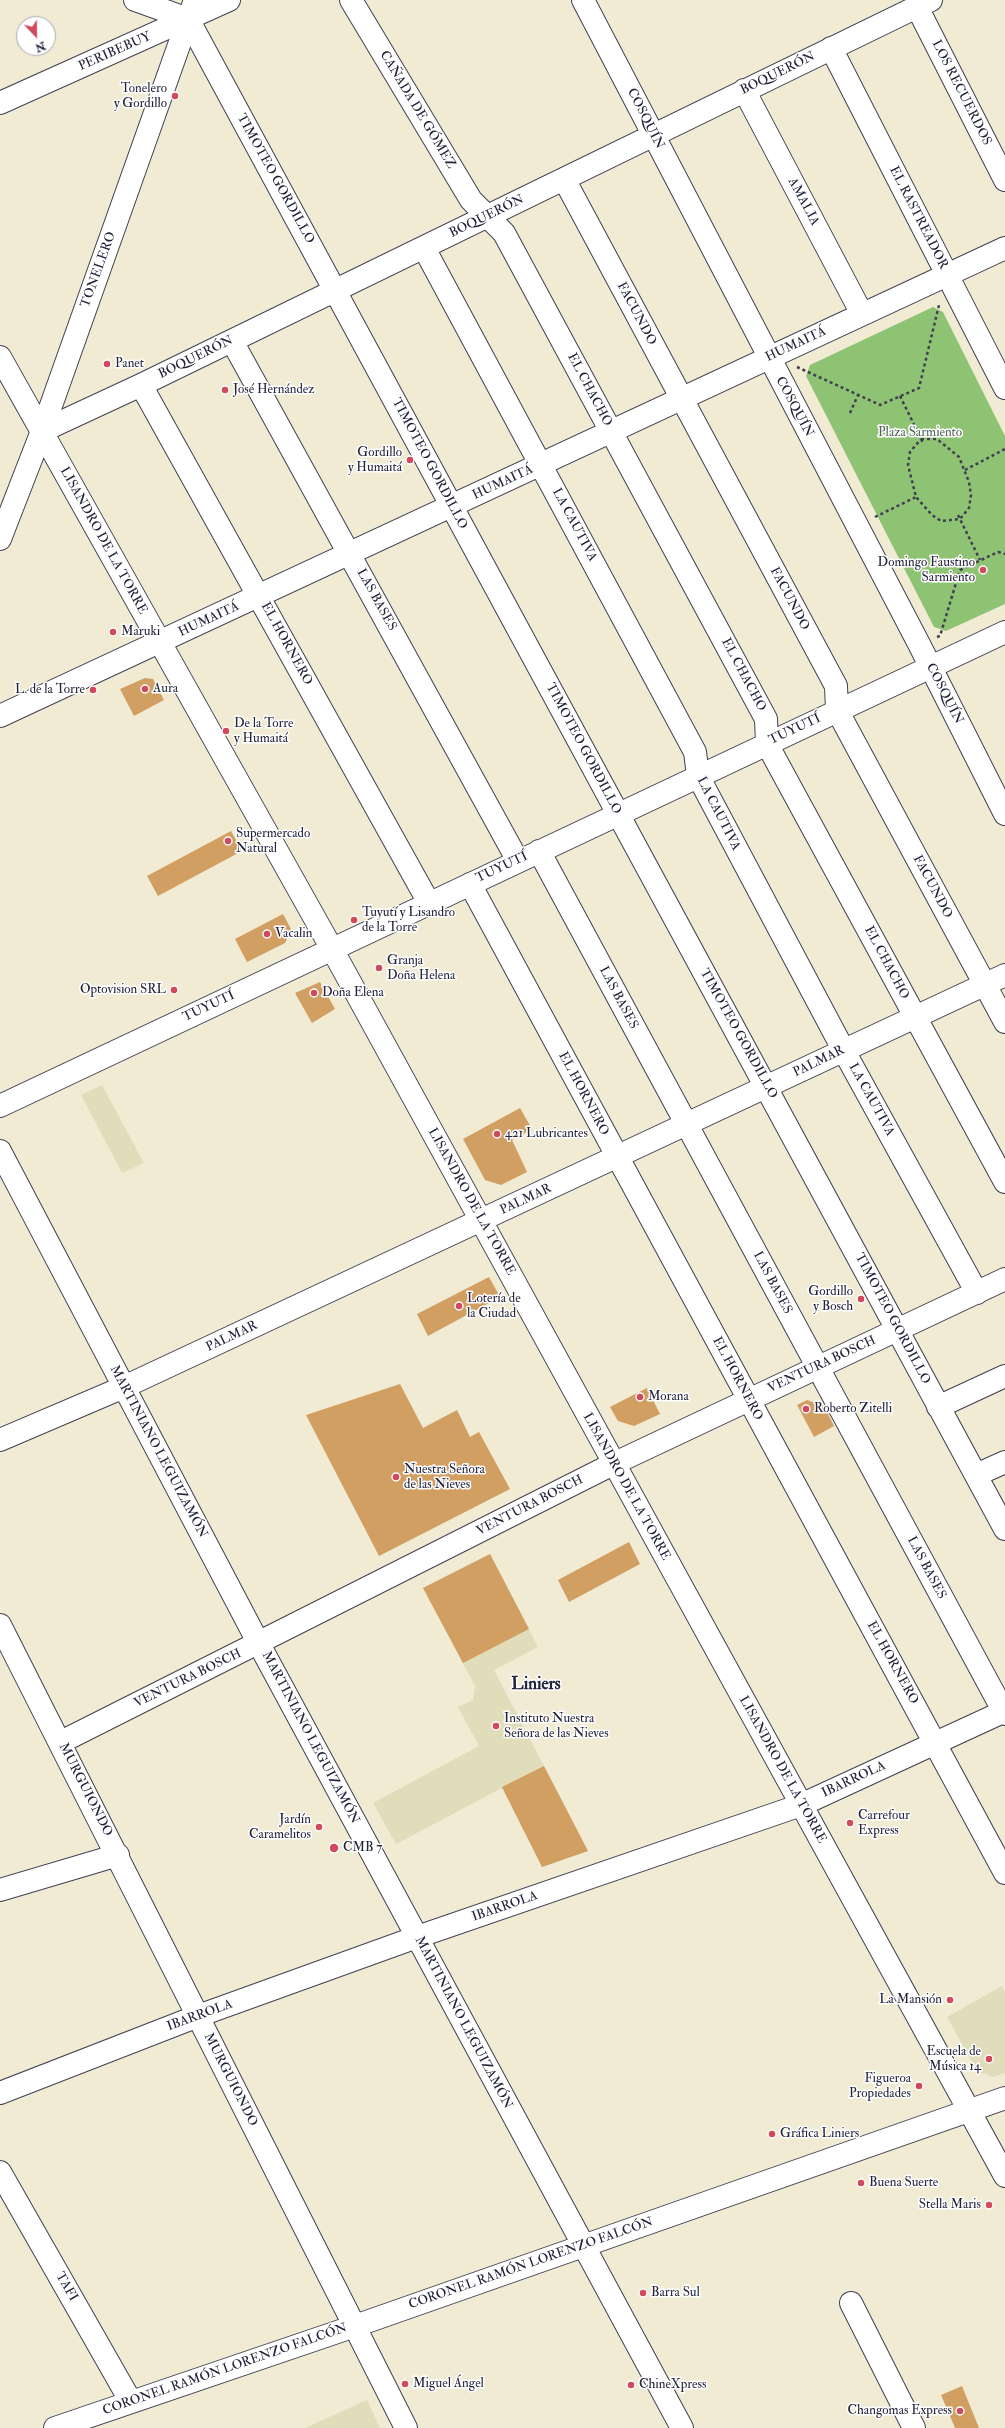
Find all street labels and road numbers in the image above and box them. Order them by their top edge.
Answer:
street label: PERIBEBUY [76,29,154,75]
street label: LOS RECUERDOS [928,38,994,148]
street label: CAÑADA DE GÓMEZ [376,48,458,172]
street label: BOQUERÓN [738,49,818,99]
street label: COSQUÍN [623,86,667,152]
street label: TIMOTEO GORDILLO [233,111,317,247]
street label: EL RASTREADOR [885,164,951,272]
street label: AMALIA [784,175,822,229]
street label: BOQUERÓN [447,192,527,242]
street label: TONELERO [78,230,120,310]
street label: FACUNDO [613,280,659,348]
street label: HUMAITÁ [763,324,829,366]
street label: BOQUERÓN [156,333,236,383]
street label: EL CHACHO [563,351,615,429]
street label: COSQUÍN [772,374,816,440]
street label: TIMOTEO GORDILLO [388,396,470,532]
street label: HUMAITÁ [470,462,536,504]
street label: LISANDRO DE LA TORRE [56,465,150,617]
street label: LA CAUTIVA [548,486,600,564]
street label: FACUNDO [766,565,812,633]
street label: LAS BASES [353,566,399,634]
street label: HUMAITÁ [176,599,242,641]
street label: EL HORNERO [257,600,315,688]
street label: EL CHACHO [717,636,769,714]
street label: COSQUÍN [922,661,966,727]
street label: TIMOTEO GORDILLO [542,681,624,817]
street label: TUYUTÍ [767,711,823,749]
street label: LA CAUTIVA [693,775,743,853]
street label: TUYUTÍ [474,849,530,887]
street label: FACUNDO [909,853,955,921]
street label: EL CHACHO [860,924,912,1002]
street label: LAS BASES [595,964,641,1032]
street label: TIMOTEO GORDILLO [696,966,780,1102]
street label: TUYUTÍ [181,988,237,1026]
street label: PALMAR [791,1043,847,1081]
street label: EL HORNERO [554,1050,612,1138]
street label: LA CAUTIVA [845,1061,897,1139]
street label: LISANDRO DE LA TORRE [424,1126,518,1278]
street label: PALMAR [498,1181,554,1219]
street label: LAS BASES [749,1249,795,1317]
street label: TIMOTEO GORDILLO [851,1251,933,1387]
street label: PALMAR [204,1318,260,1356]
street label: VENTURA BOSCH [765,1333,879,1397]
street label: EL HORNERO [708,1335,766,1423]
street label: MARTINIANO LEGUIZAMÓN [106,1363,210,1541]
street label: LISANDRO DE LA TORRE [579,1411,673,1563]
street label: VENTURA BOSCH [474,1472,586,1540]
street label: LAS BASES [903,1534,949,1602]
street label: EL HORNERO [863,1619,921,1707]
street label: VENTURA BOSCH [132,1646,244,1712]
street label: MARTINIANO LEGUIZAMÓN [258,1649,362,1827]
street label: LISANDRO DE LA TORRE [735,1694,829,1846]
street label: MURGUIONDO [55,1741,115,1839]
street label: IBARROLA [820,1758,888,1802]
street label: IBARROLA [470,1888,540,1926]
street label: MARTINIANO LEGUIZAMÓN [411,1934,515,2112]
street label: IBARROLA [165,1997,235,2035]
street label: MURGUIONDO [200,2031,260,2129]
street label: CORONEL RAMÓN LORENZO FALCÓN [407,2215,655,2313]
street label: TAFI [52,2270,80,2304]
street label: CORONEL RAMÓN LORENZO FALCÓN [101,2321,349,2419]

